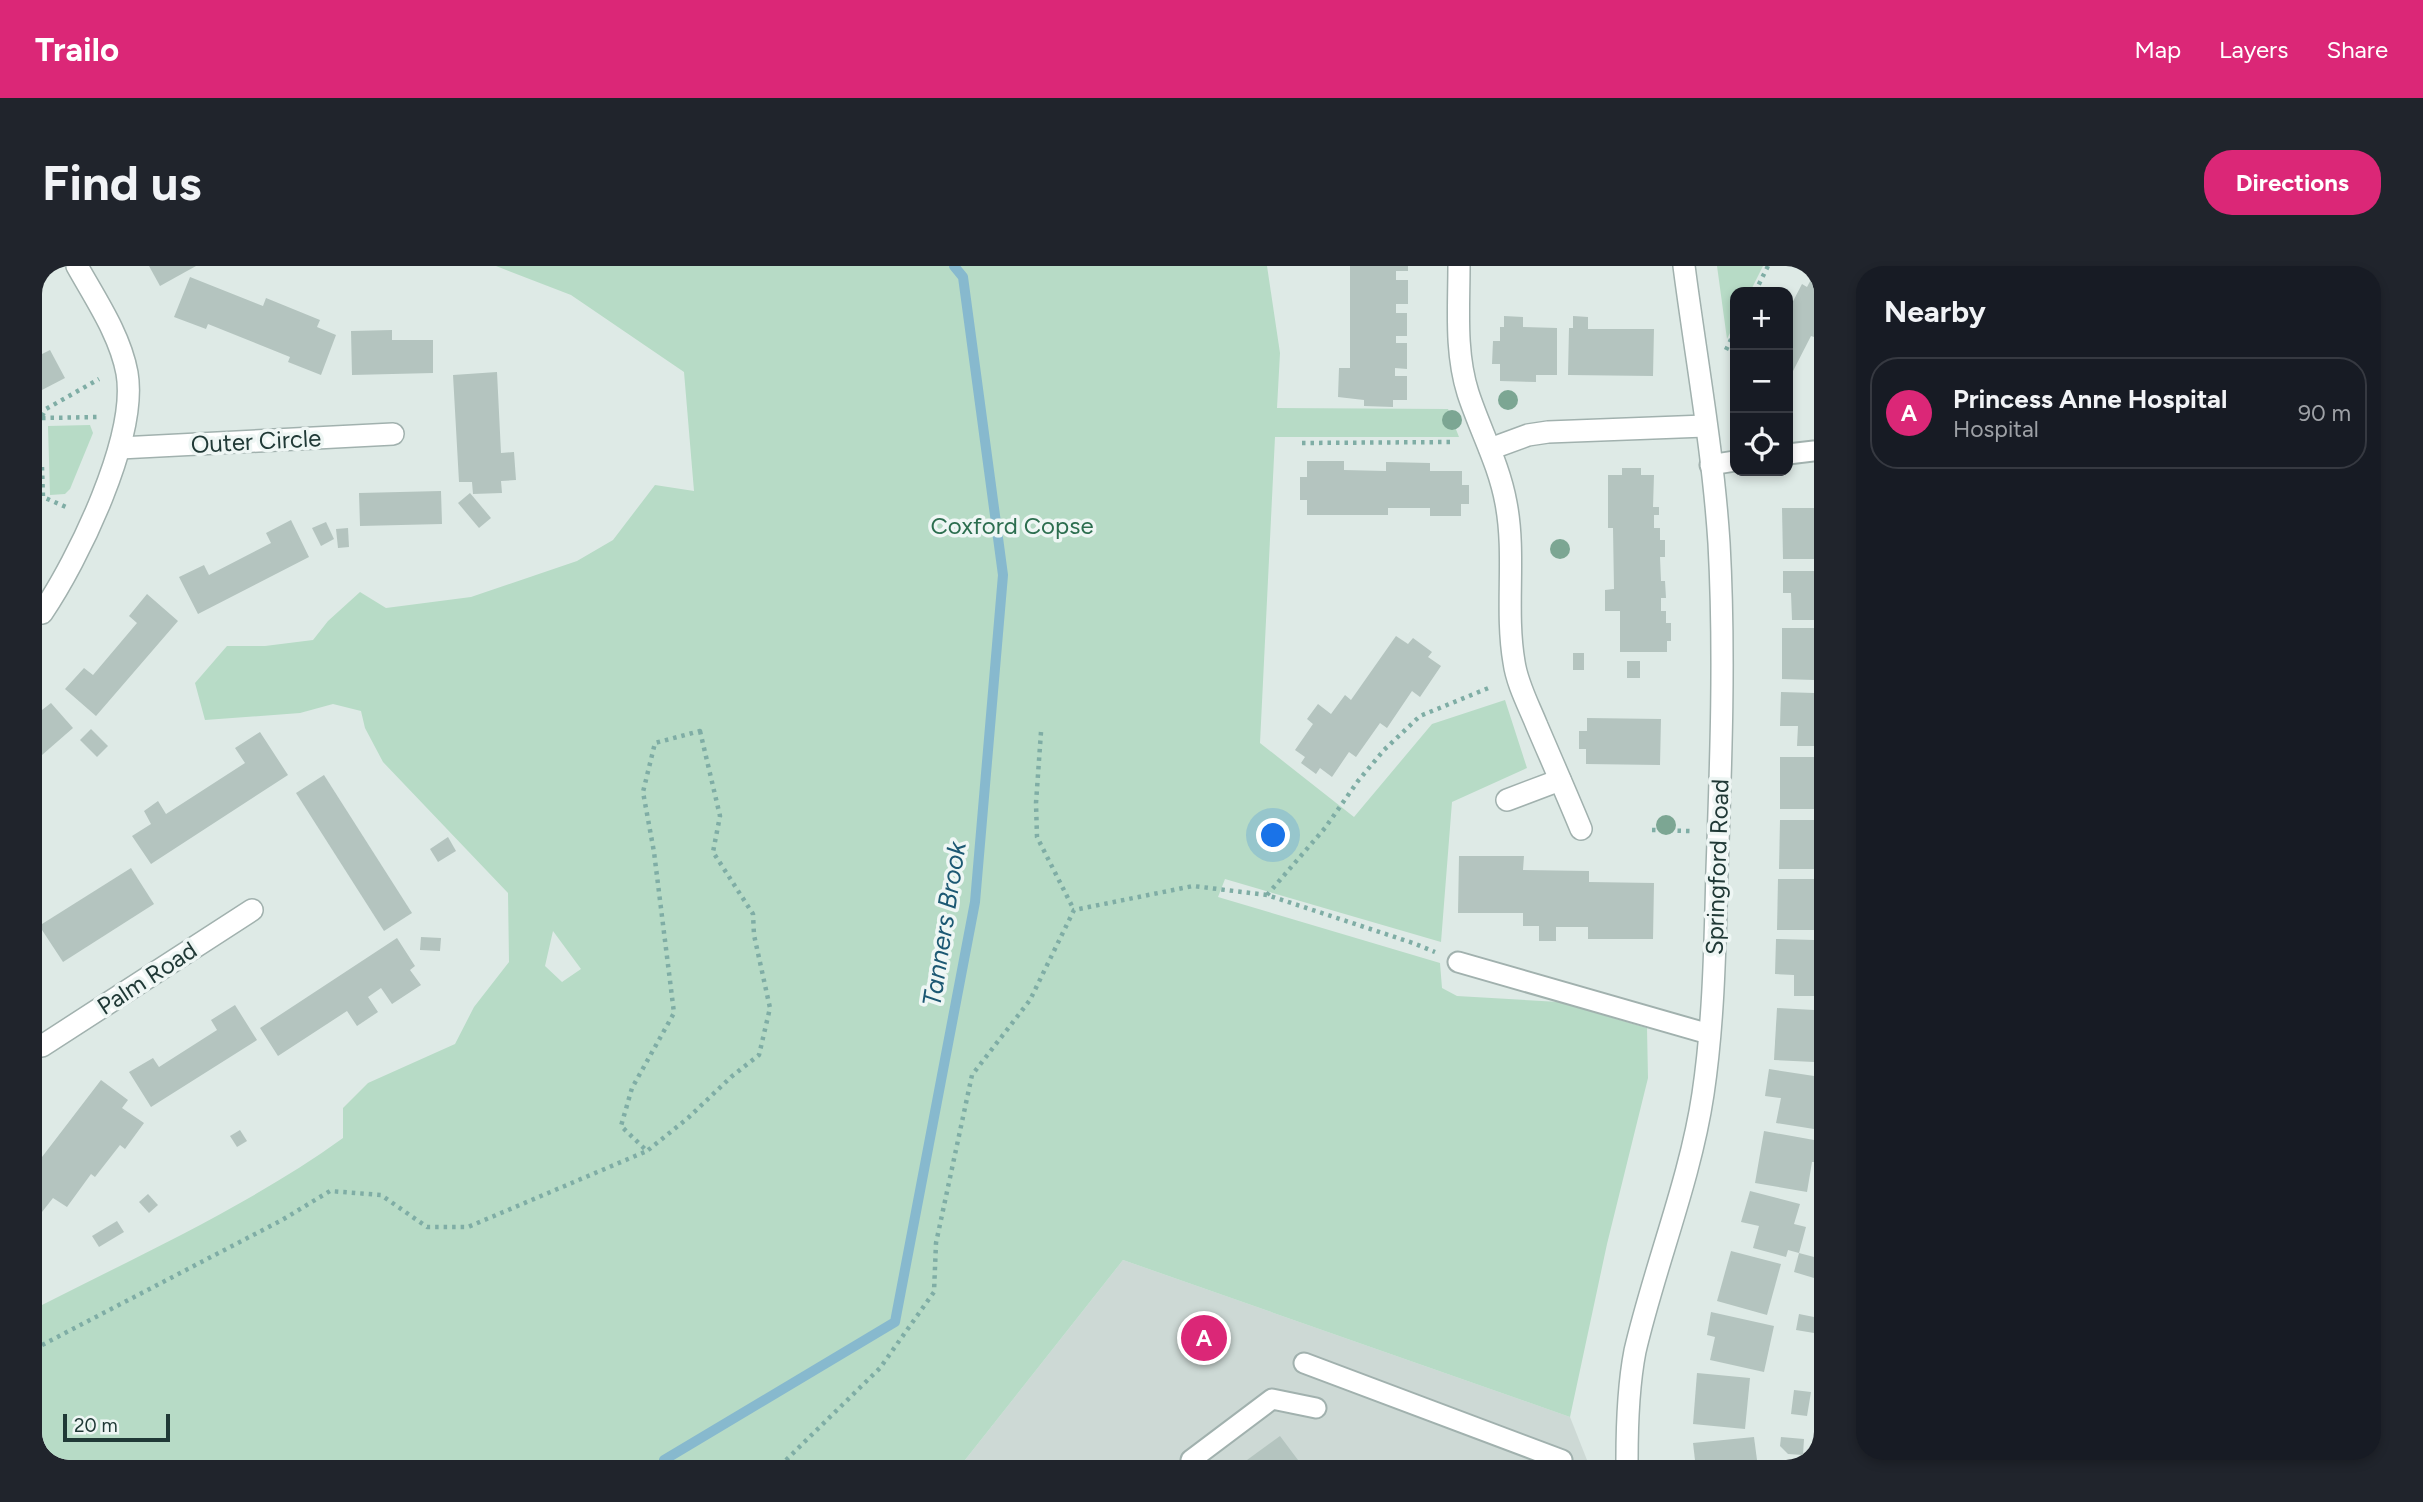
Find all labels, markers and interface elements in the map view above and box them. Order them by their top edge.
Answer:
text: Trailo [35,30,119,69]
text: Map [2134,35,2181,64]
text: Layers [2219,35,2288,64]
text: Share [2326,35,2388,64]
button: Directions [2204,150,2381,215]
text: Find us [42,153,201,212]
map controls [1730,287,1793,476]
button: + [1730,287,1793,350]
text: Nearby [1884,293,1986,330]
button: − [1730,350,1793,413]
text: Princess Anne Hospital [1953,383,2227,415]
text: A [1901,399,1917,427]
text: 90 m [2298,399,2351,427]
button: locate [1730,413,1793,476]
text: Hospital [1953,415,2039,443]
street label: Outer Circle [190,423,322,459]
park label: Coxford Copse [931,511,1094,540]
street label: Springford Road [1699,778,1735,956]
your location [1256,818,1290,852]
water label: Tanners Brook [915,838,973,1009]
street label: Palm Road [92,935,202,1021]
pin: A [1181,1312,1227,1364]
scale bar [63,1411,170,1443]
text: 20 m [74,1414,118,1437]

